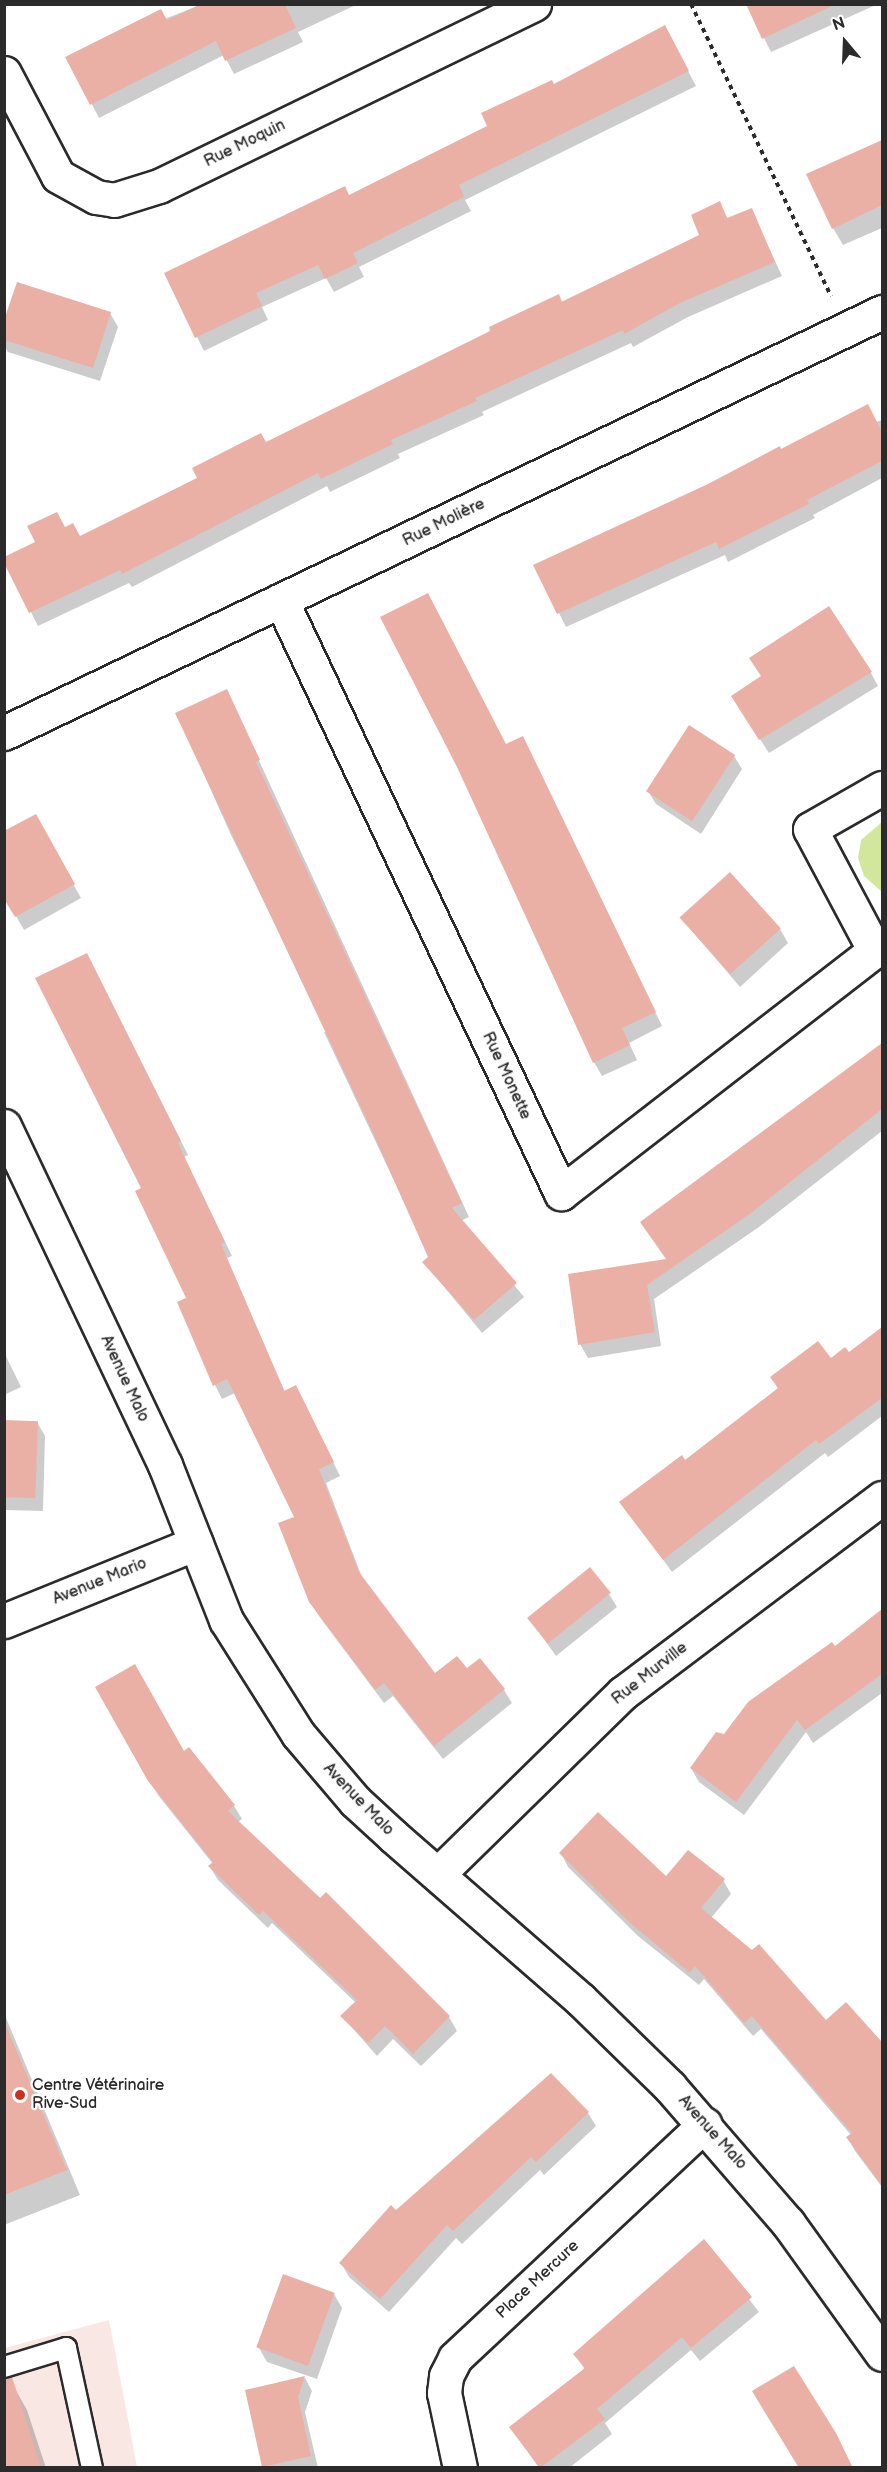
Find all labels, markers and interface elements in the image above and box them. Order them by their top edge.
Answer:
north arrow [815,12,875,72]
text: N [830,14,848,35]
street label: Rue Moquin [201,116,289,172]
street label: Rue Molière [400,495,488,551]
street label: Rue Monette [477,1029,535,1123]
street label: Avenue Malo [96,1333,152,1425]
street label: Avenue Mario [50,1554,150,1610]
street label: Rue Murville [608,1639,692,1709]
street label: Avenue Malo [319,1760,397,1840]
place label: Centre Vétérinaire Rive-Sud [32,2076,165,2114]
marker: Centre Vétérinaire Rive-Sud [13,2088,27,2102]
street label: Avenue Malo [674,2092,750,2174]
street label: Place Mercure [493,2237,583,2323]

